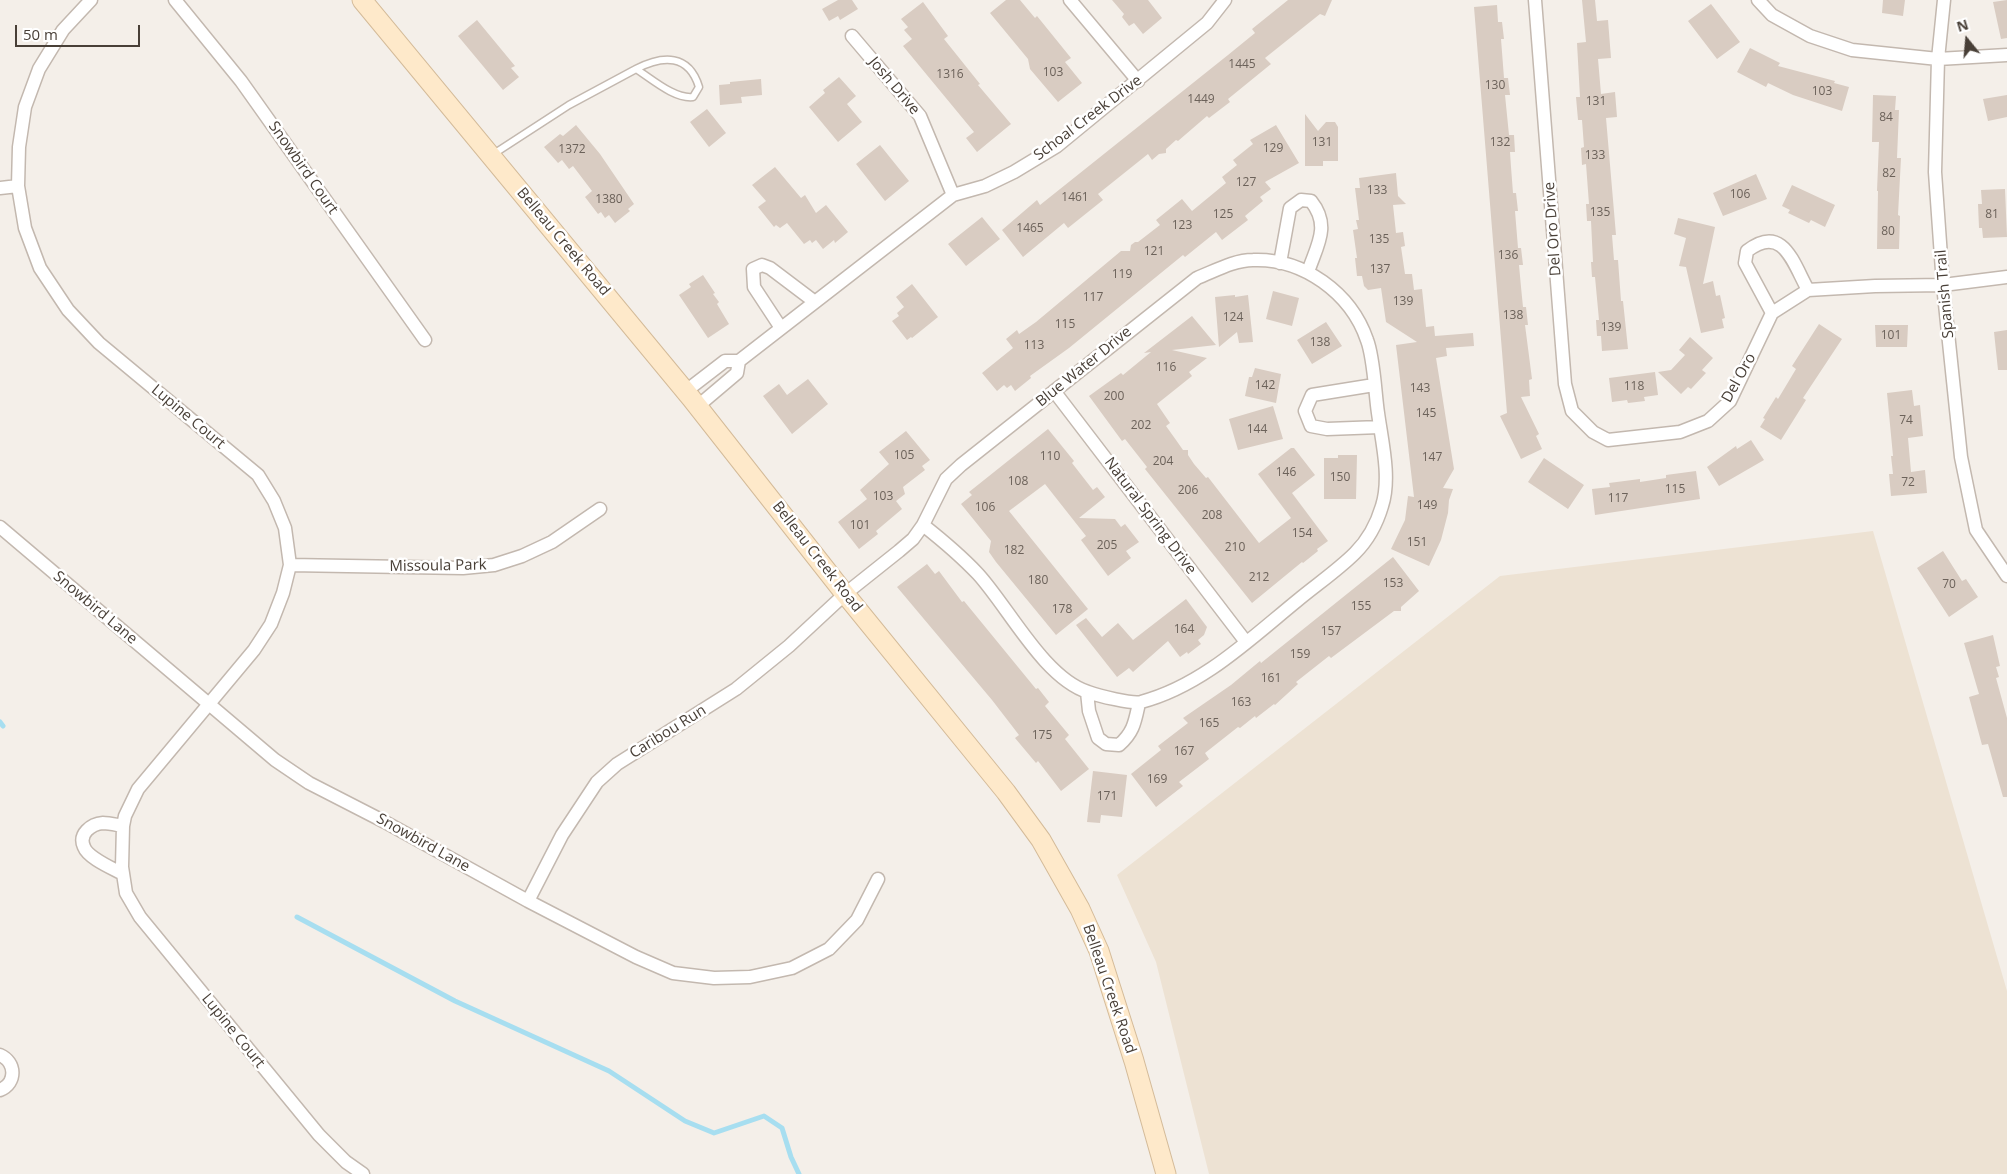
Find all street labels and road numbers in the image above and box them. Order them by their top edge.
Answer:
street label: Josh Drive [865,53,923,119]
street label: Schoal Creek Drive [1030,72,1146,164]
street label: Snowbird Court [264,118,342,218]
street label: Del Oro Drive [1541,181,1565,277]
street label: Belleau Creek Road [513,184,613,300]
street label: Spanish Trail [1932,249,1958,339]
street label: Blue Water Drive [1033,323,1135,411]
street label: Del Oro [1718,350,1760,406]
street label: Lupine Court [147,381,229,453]
street label: Natural Spring Drive [1100,454,1200,578]
street label: Belleau Creek Road [768,498,866,616]
street label: Missoula Park [389,556,487,576]
street label: Snowbird Lane [49,568,141,648]
street label: Caribou Run [626,701,710,763]
street label: Snowbird Lane [373,810,473,876]
street label: Belleau Creek Road [1078,922,1140,1056]
street label: Lupine Court [197,990,269,1072]

